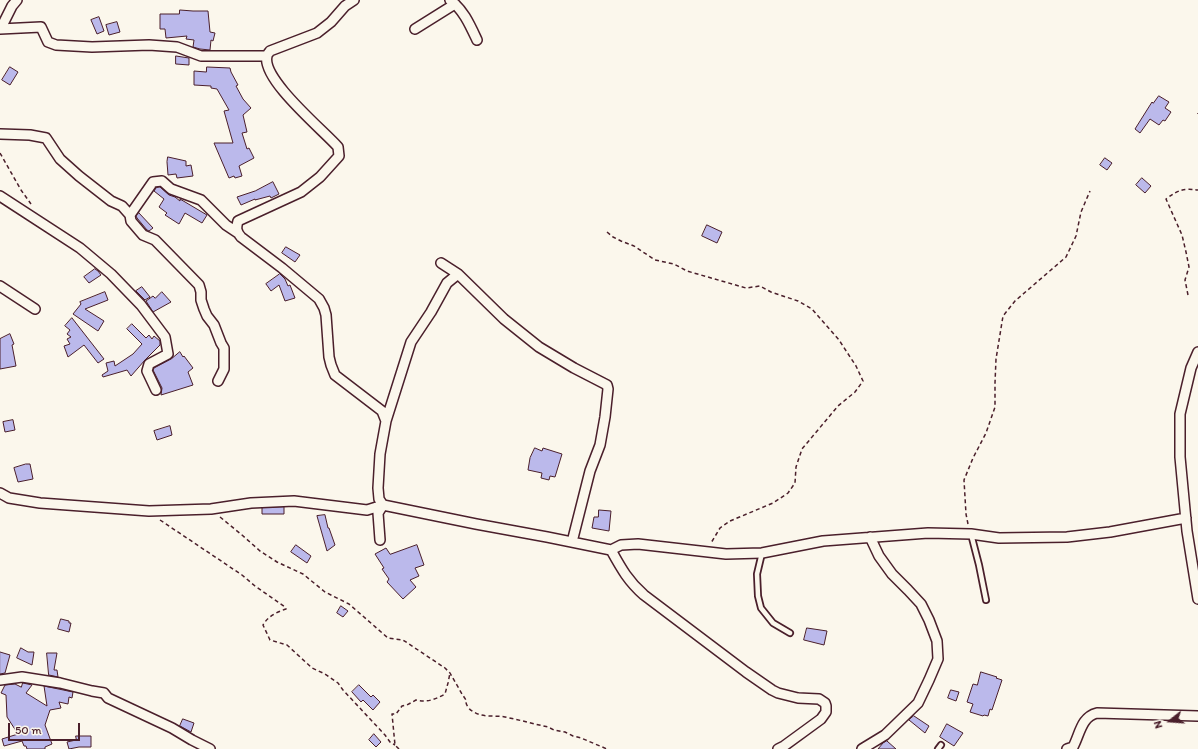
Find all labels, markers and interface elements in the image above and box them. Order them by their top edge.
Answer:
north arrow [1150,701,1190,741]
scale bar [10,715,82,741]
text: N [1151,719,1165,730]
text: 50 m [15,723,41,737]

